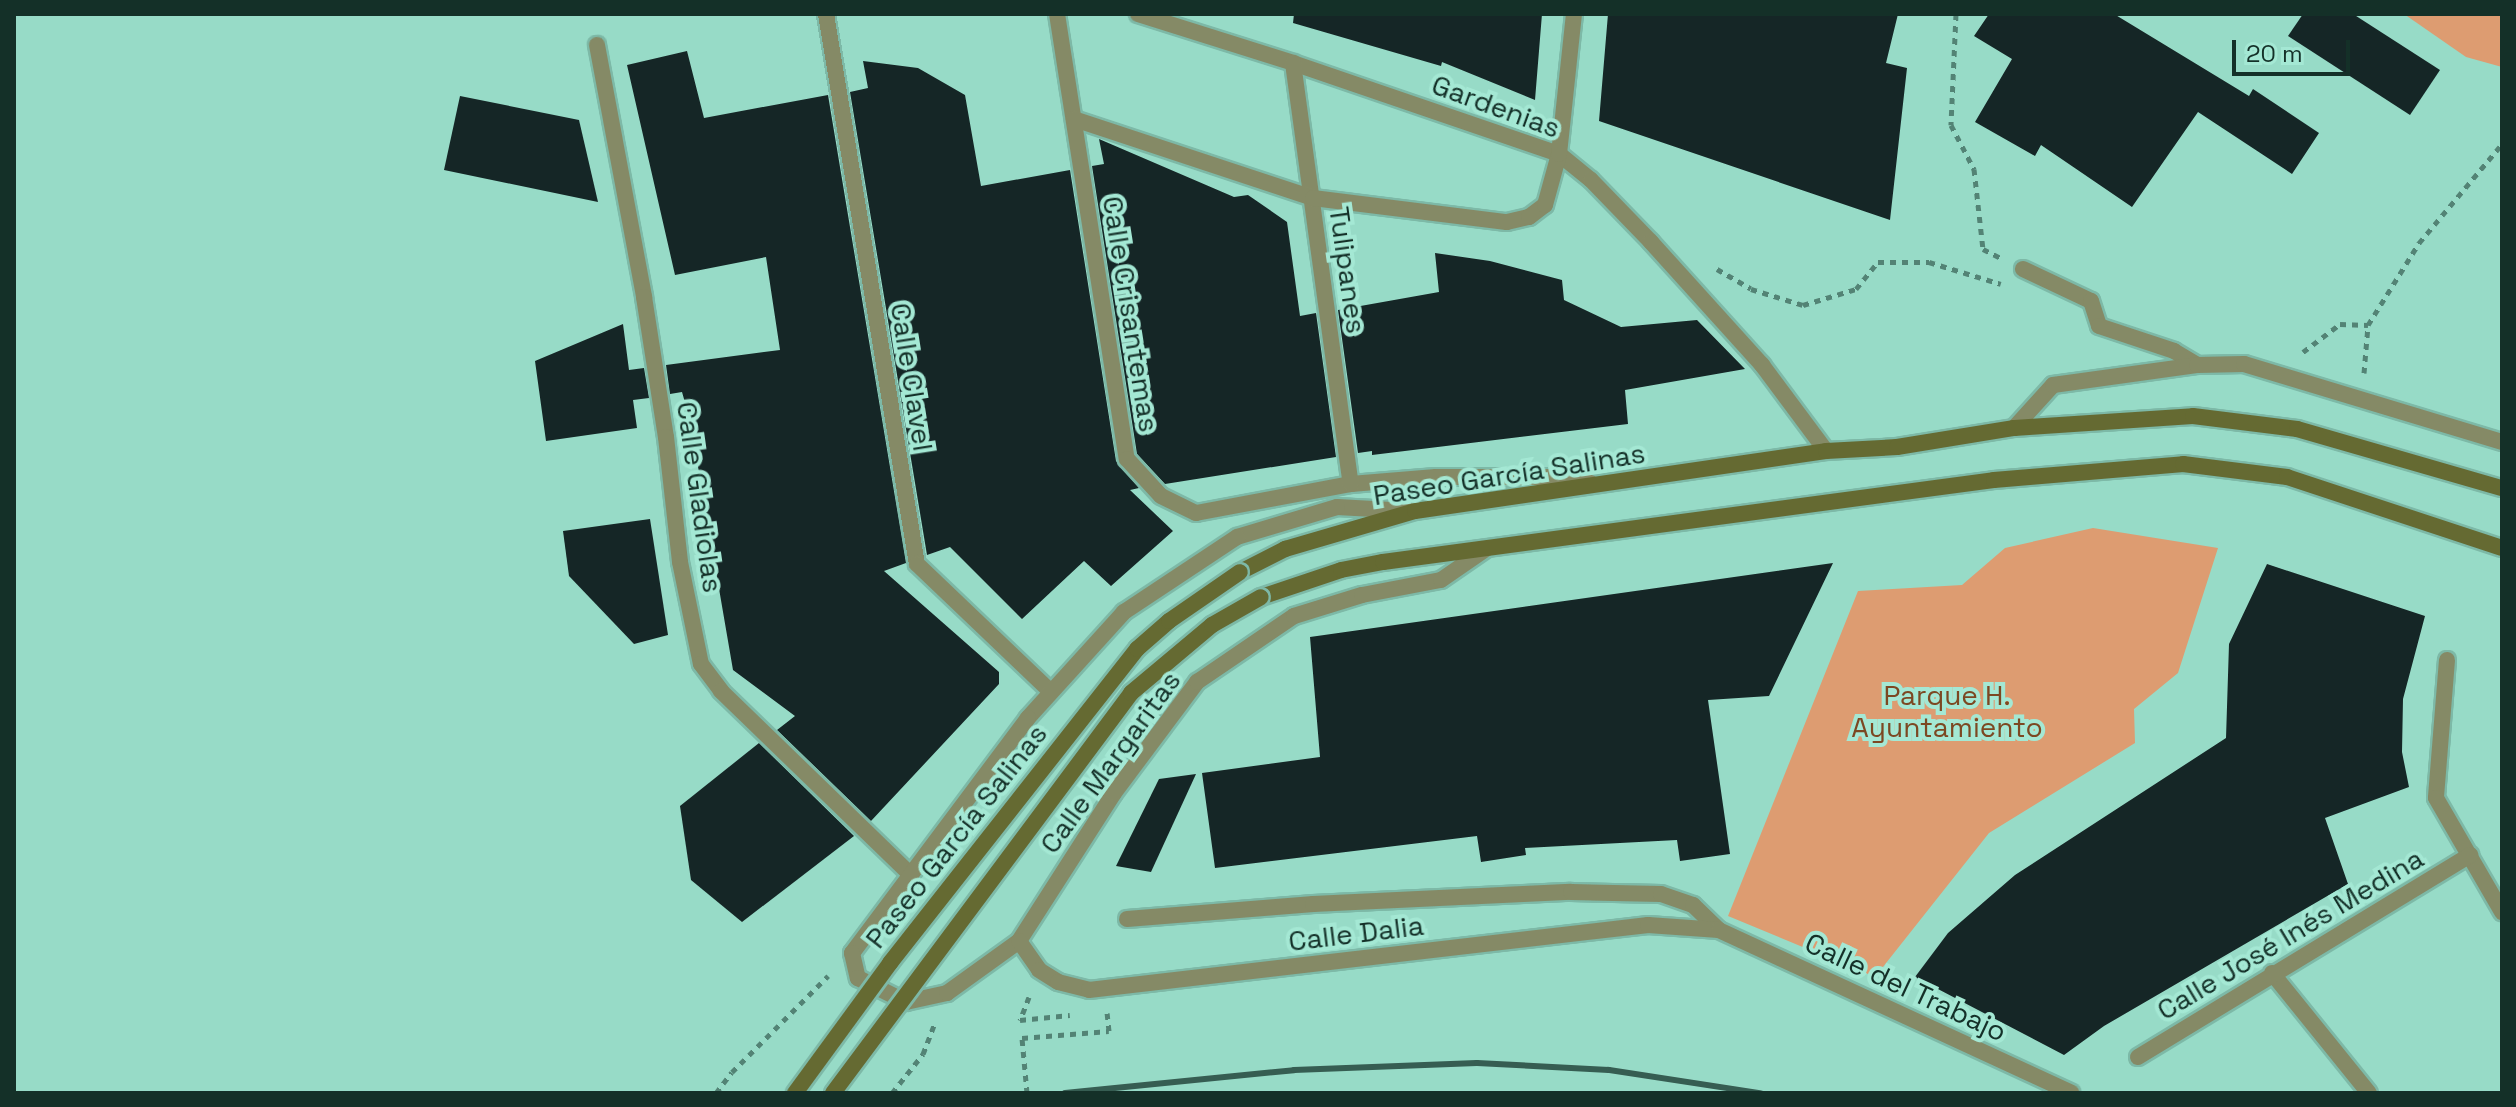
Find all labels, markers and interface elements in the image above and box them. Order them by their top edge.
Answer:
scale bar [2236,24,2354,74]
text: 20 m [2246,38,2303,69]
street label: Gardenias [1427,67,1565,145]
street label: Calle Crisantemas [1096,194,1166,434]
street label: Tulipanes [1322,204,1374,336]
street label: Calle Clavel [884,300,940,454]
street label: Calle Gladiolas [670,399,730,595]
street label: Paseo García Salinas [1371,436,1647,512]
street label: Calle Margaritas [1033,664,1187,860]
park label: Parque H. Ayuntamiento [1851,678,2043,744]
street label: Paseo García Salinas [858,717,1054,955]
street label: Calle José Inés Medina [2151,841,2429,1027]
street label: Calle Dalia [1286,908,1426,958]
street label: Calle del Trabajo [1800,925,2012,1049]

